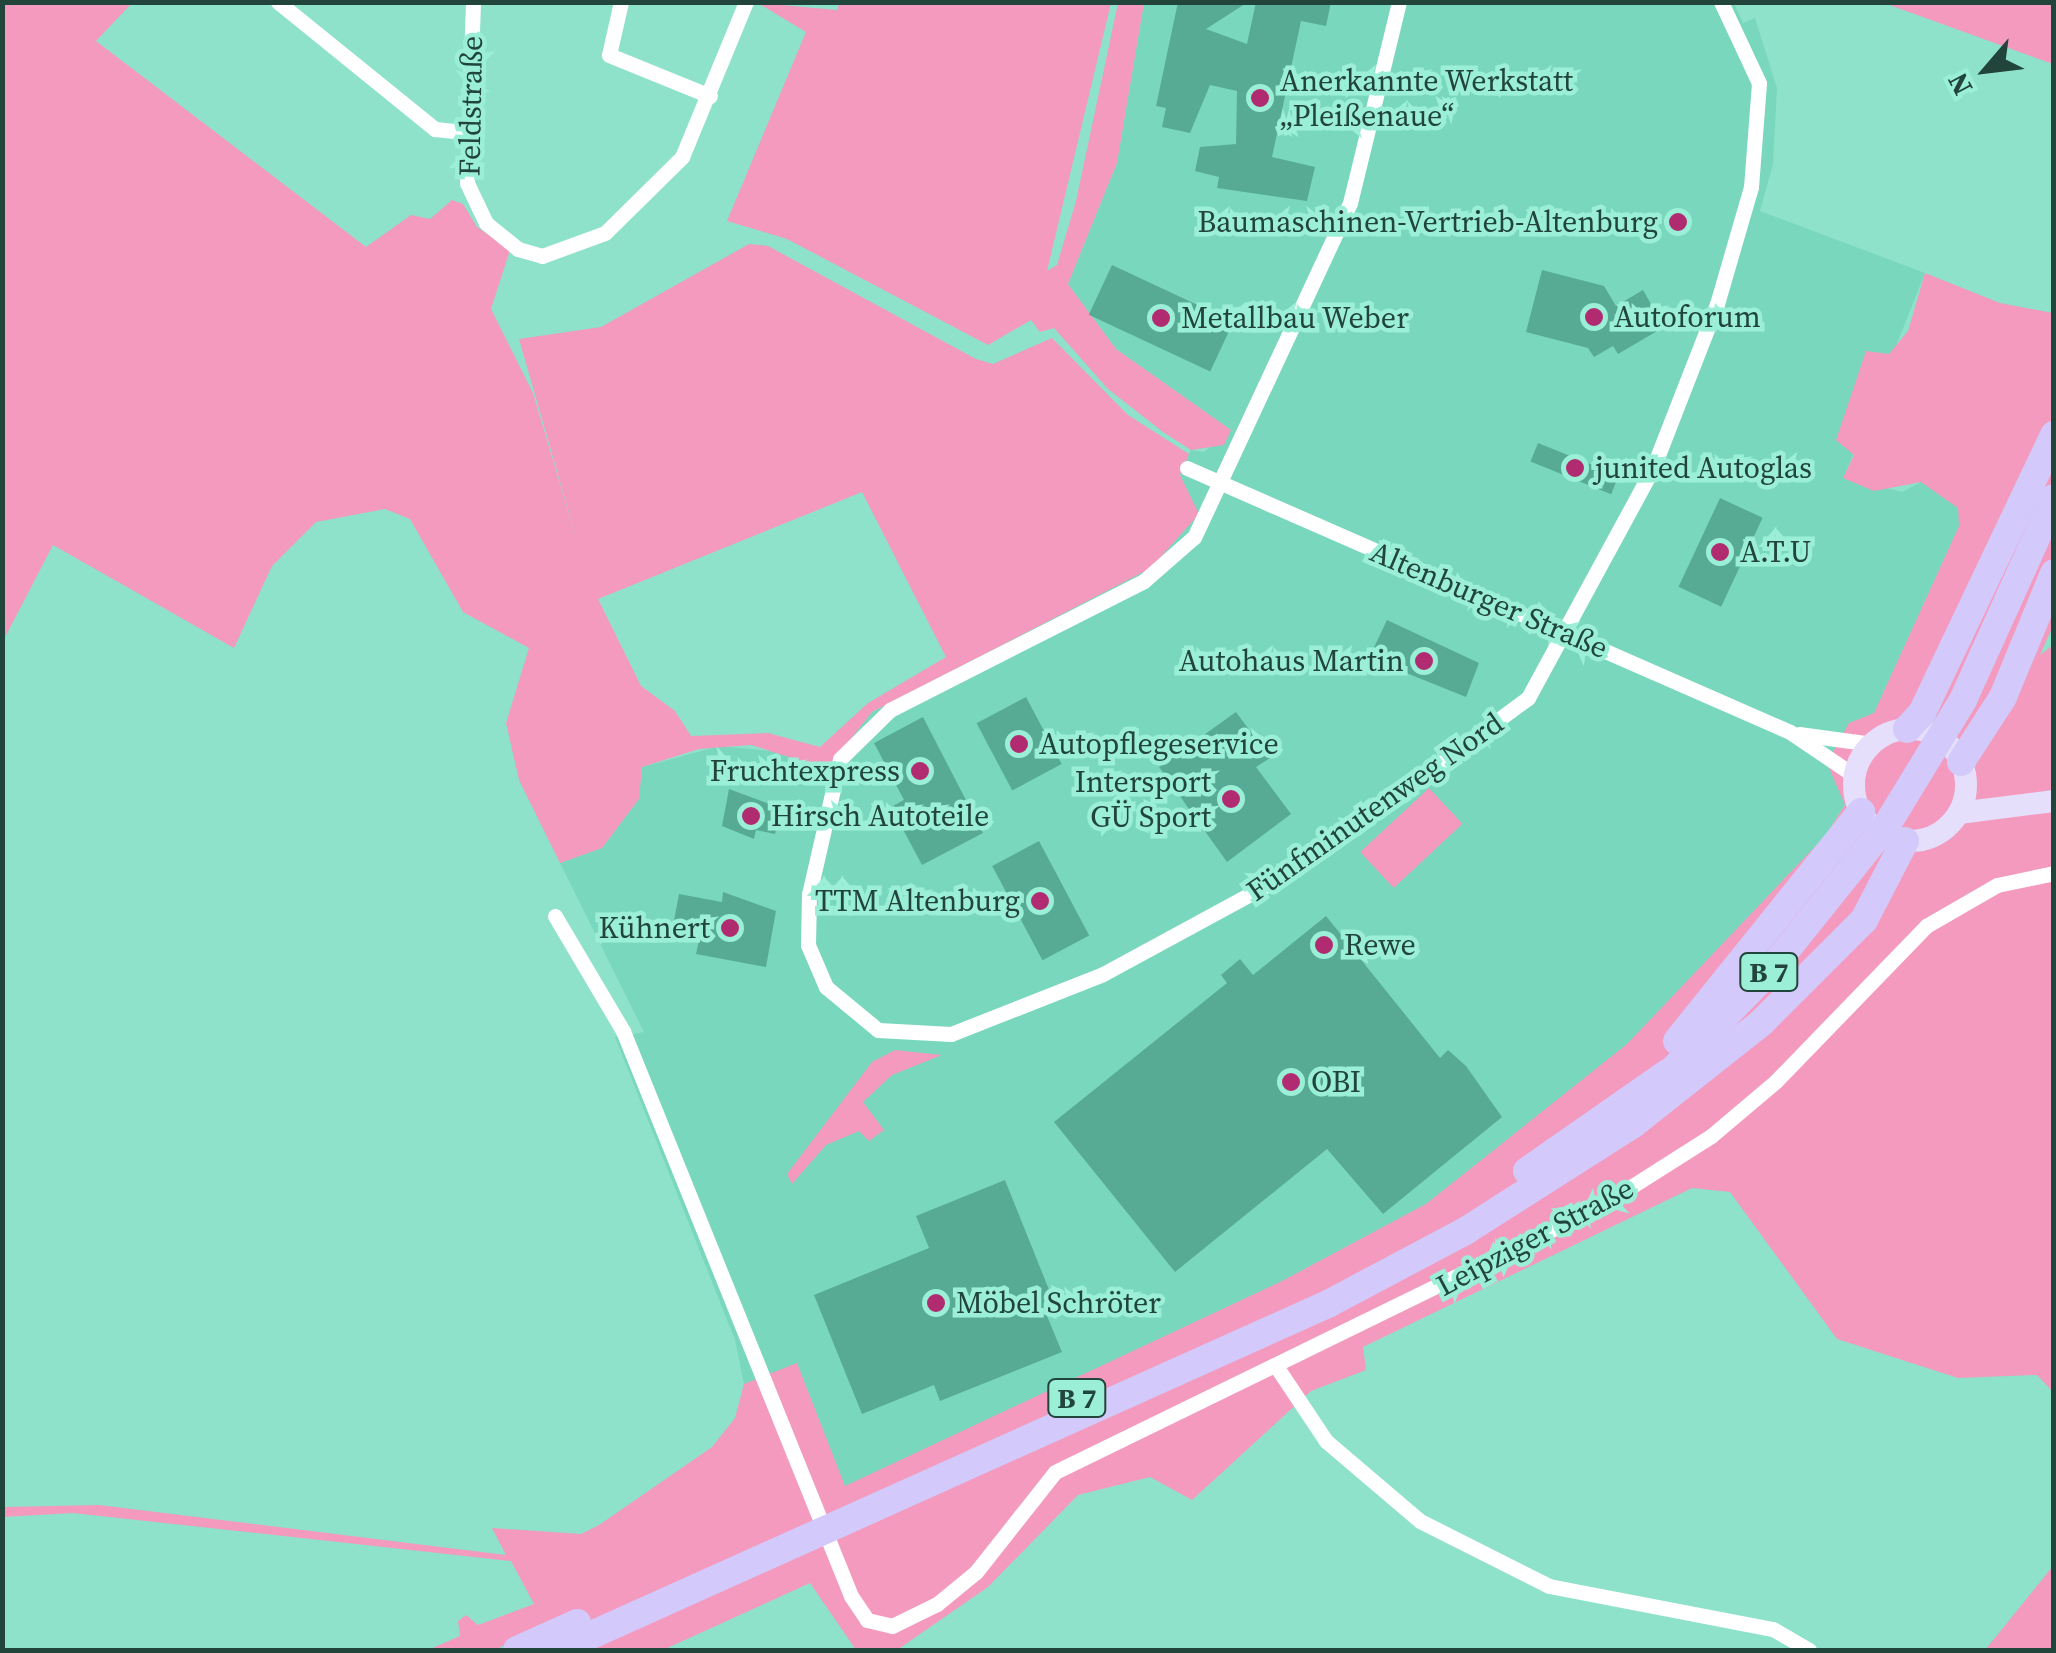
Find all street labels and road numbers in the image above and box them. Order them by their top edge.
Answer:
street label: Feldstraße [452,35,490,177]
street label: Altenburger Straße [1365,534,1613,666]
street label: Fünfminutenweg Nord [1240,705,1510,909]
road number: B 7 [1739,949,1799,995]
street label: Leipziger Straße [1430,1170,1640,1304]
road number: B 7 [1047,1375,1107,1421]

